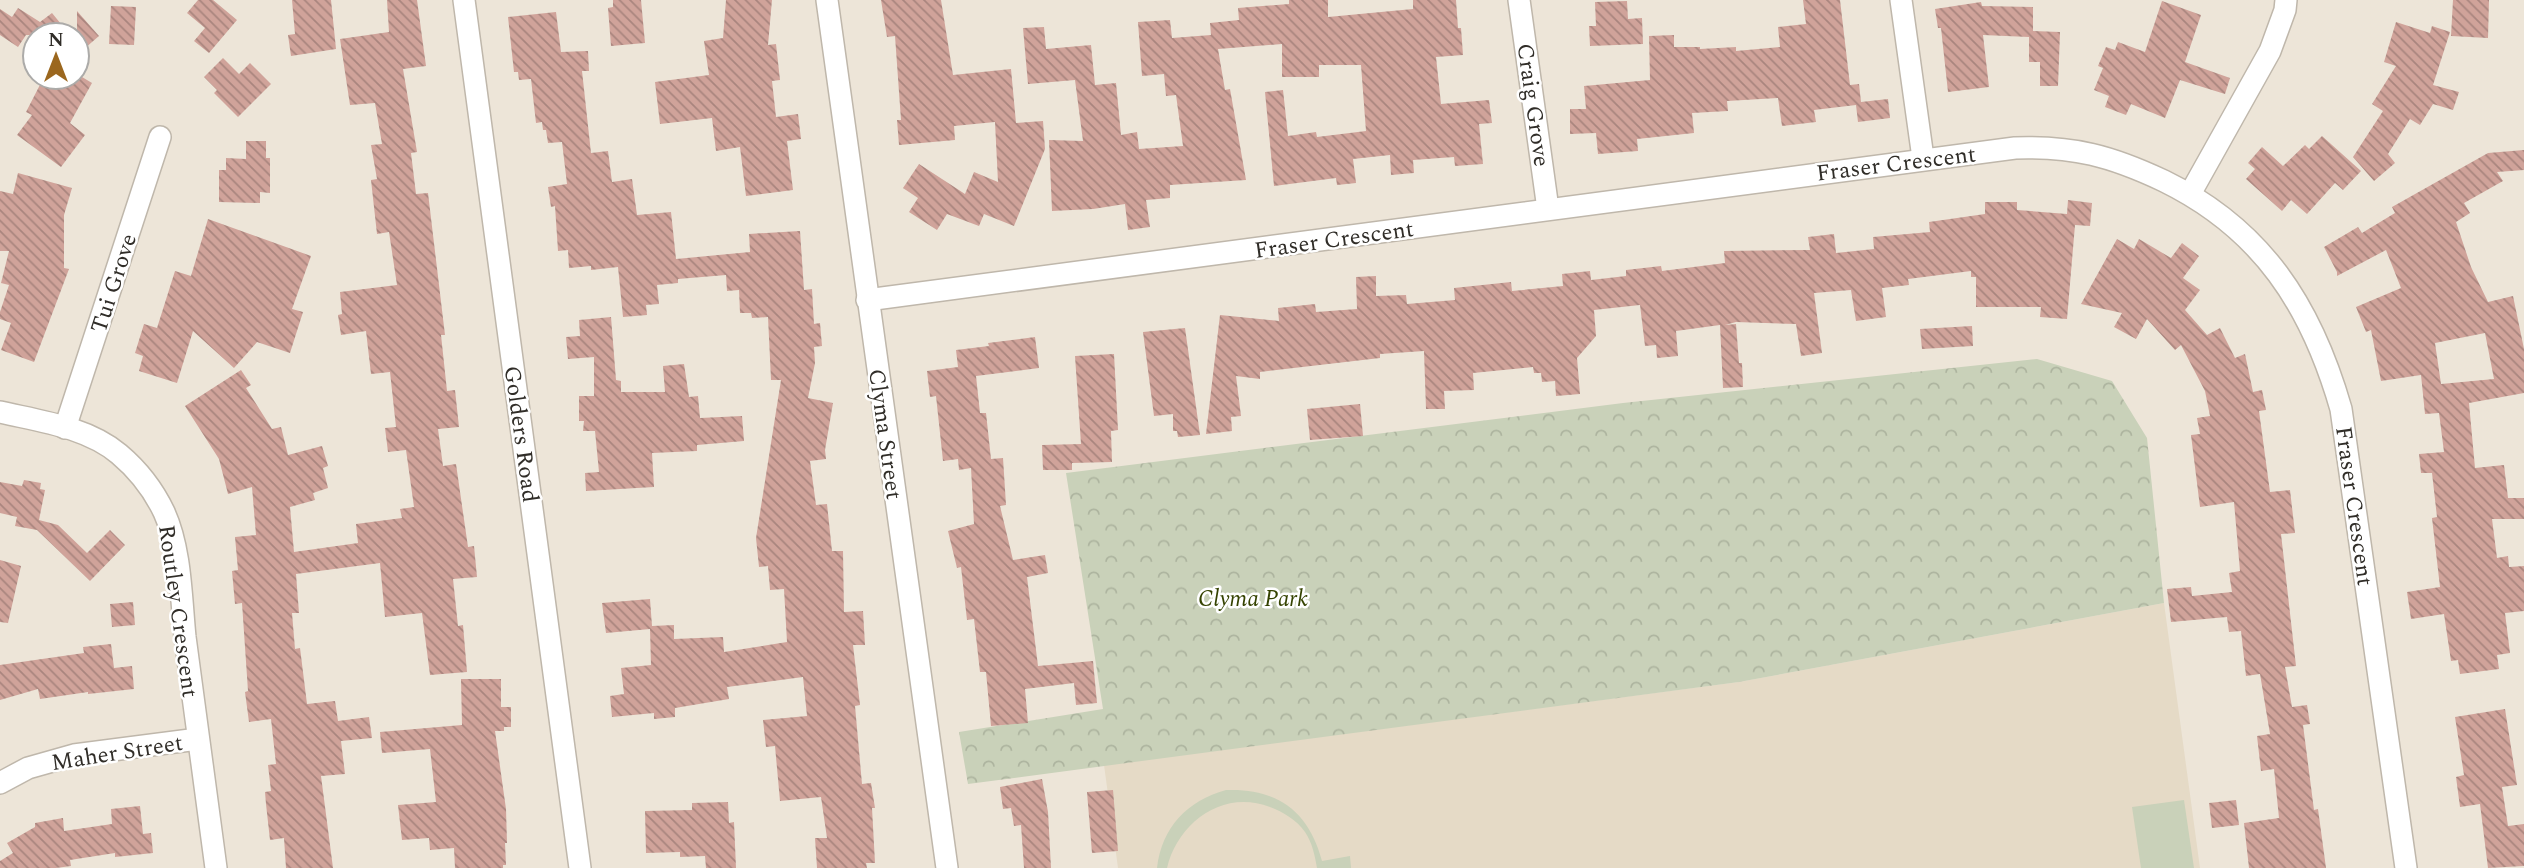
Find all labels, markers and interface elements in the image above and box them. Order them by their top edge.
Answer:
north arrow [21,21,91,91]
text: N [48,26,64,55]
street label: Craig Grove [1507,41,1558,169]
street label: Fraser Crescent [1814,137,1978,192]
street label: Fraser Crescent [1252,212,1416,269]
street label: Tui Grove [82,229,147,338]
street label: Golders Road [494,364,547,505]
street label: Clyma Street [858,367,911,502]
street label: Fraser Crescent [2325,424,2382,588]
street label: Routley Crescent [148,523,207,700]
park label: Clyma Park [1198,582,1308,617]
street label: Maher Street [49,726,186,781]

